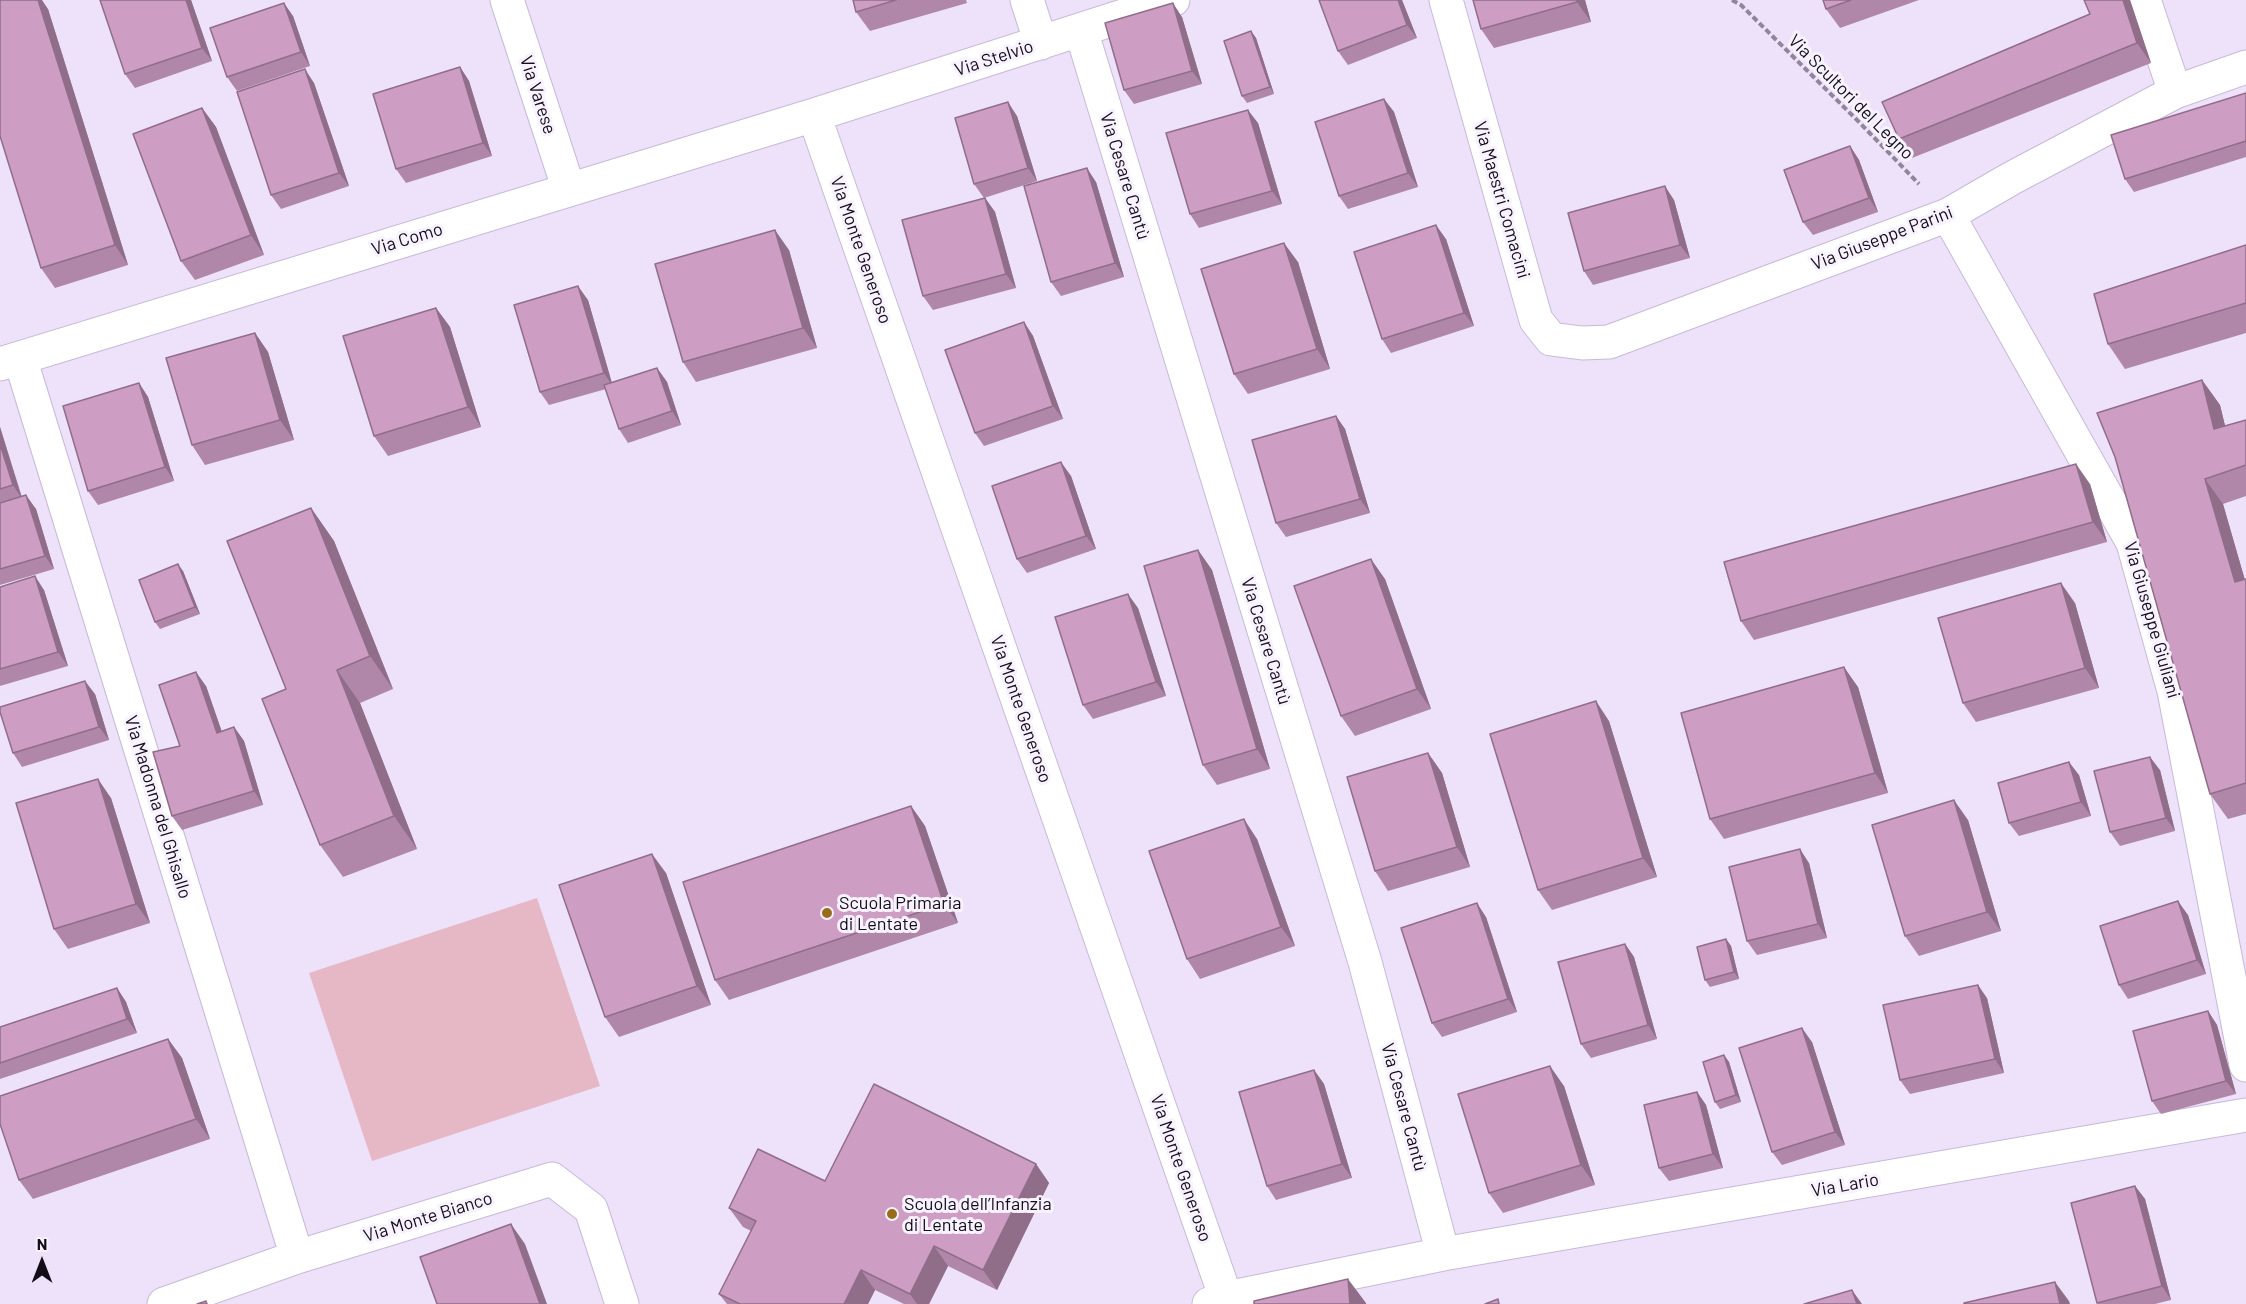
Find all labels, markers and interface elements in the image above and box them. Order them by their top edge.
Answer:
street label: Via Scultori del Legno [1784,30,1918,164]
street label: Via Stelvio [952,35,1036,81]
street label: Via Varese [515,53,561,137]
street label: Via Cesare Cantù [1095,110,1155,242]
street label: Via Maestri Comacini [1469,119,1535,281]
street label: Via Monte Generoso [826,174,896,326]
street label: Via Giuseppe Parini [1808,201,1956,275]
street label: Via Como [369,218,445,260]
street label: Via Giuseppe Giuliani [2119,539,2185,701]
street label: Via Cesare Cantù [1236,575,1296,707]
street label: Via Monte Generoso [986,633,1056,785]
street label: Via Madonna del Ghisallo [120,713,196,901]
place label: Scuola Primaria di Lentate [839,892,961,934]
marker: Scuola Primaria di Lentate [820,906,834,920]
street label: Via Cesare Cantù [1377,1041,1431,1173]
street label: Via Monte Generoso [1146,1092,1216,1244]
street label: Via Lario [1809,1168,1881,1202]
street label: Via Monte Bianco [361,1187,495,1247]
place label: Scuola dell’Infanzia di Lentate [904,1193,1052,1236]
marker: Scuola dell’Infanzia di Lentate [885,1207,899,1221]
north arrow [12,1232,72,1292]
text: N [37,1234,47,1253]

